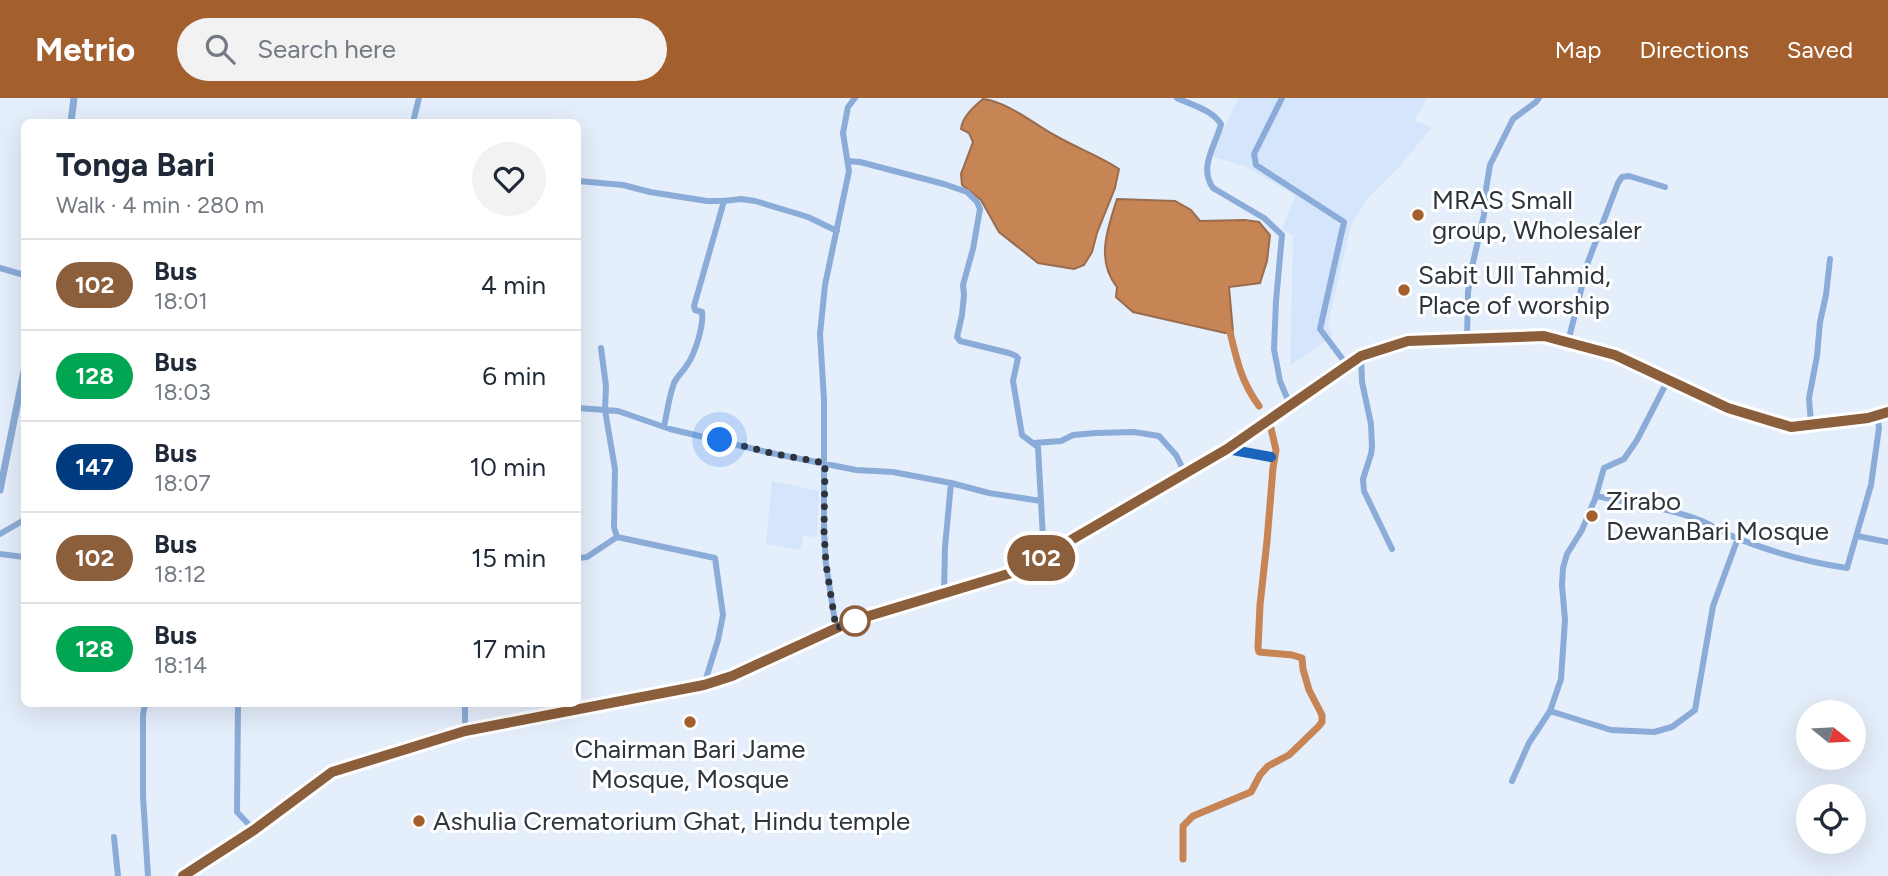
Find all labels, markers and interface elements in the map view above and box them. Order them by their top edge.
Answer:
search box [177,18,667,81]
text: Metrio [35,30,135,69]
icon: search [201,30,239,68]
text: Search here [257,33,396,65]
text: Map [1555,35,1601,64]
text: Directions [1639,35,1749,64]
text: Saved [1787,35,1853,64]
button: heart [472,142,546,216]
text: Tonga Bari [56,145,215,184]
place label: MRAS Small group, Wholesaler [1432,184,1642,246]
text: Walk · 4 min · 280 m [56,191,264,219]
marker: MRAS Small group, Wholesaler [1410,207,1426,223]
text: Bus [154,255,197,287]
place label: Sabit Ull Tahmid, Place of worship [1418,259,1611,321]
text: 4 min [481,269,546,301]
text: 102 [75,270,114,299]
marker: Sabit Ull Tahmid, Place of worship [1396,282,1412,298]
text: 18:01 [154,287,208,315]
text: Bus [154,346,197,378]
text: 6 min [482,360,546,392]
text: 128 [75,361,114,390]
text: 18:03 [154,378,211,406]
your location [702,422,737,457]
text: Bus [154,437,197,469]
text: 10 min [470,451,546,483]
text: 147 [75,452,114,481]
text: 18:07 [154,469,211,497]
place label: Zirabo DewanBari Mosque [1606,485,1829,547]
marker: Zirabo DewanBari Mosque [1584,508,1600,524]
text: Bus [154,528,197,560]
line badge: 102 [1001,535,1081,581]
text: 15 min [471,542,546,574]
text: 102 [75,543,114,572]
text: 102 [1021,543,1061,572]
text: 18:12 [154,560,206,588]
unlabelled marker [840,606,870,636]
text: Bus [154,619,197,651]
text: 17 min [472,633,546,665]
text: 128 [75,634,114,663]
text: 18:14 [154,651,207,679]
north arrow [1796,700,1866,770]
map controls [1796,700,1866,854]
marker: Chairman Bari Jame Mosque, Mosque [682,714,698,730]
place label: Chairman Bari Jame Mosque, Mosque [574,733,806,795]
button: locate [1796,784,1866,854]
place label: Ashulia Crematorium Ghat, Hindu temple [433,805,910,837]
marker: Ashulia Crematorium Ghat, Hindu temple [411,813,427,829]

